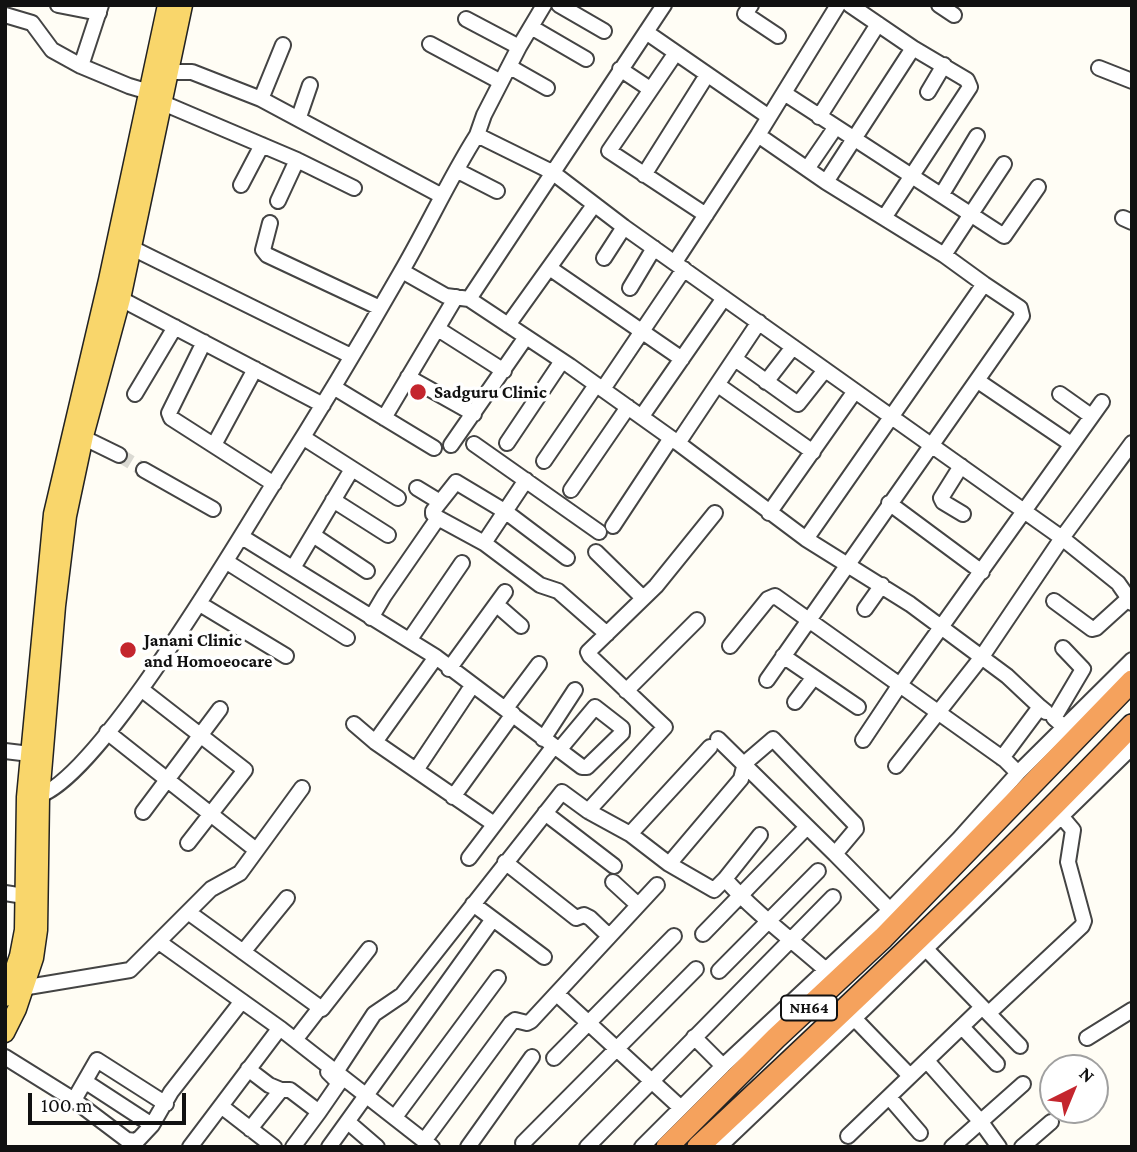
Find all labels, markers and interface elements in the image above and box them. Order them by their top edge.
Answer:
place label: Sadguru Clinic [434,381,547,403]
marker: Sadguru Clinic [408,382,428,402]
place label: Janani Clinic and Homoeocare [144,629,272,672]
marker: Janani Clinic and Homoeocare [118,640,138,660]
road number: NH64 [781,996,837,1020]
north arrow [1039,1054,1109,1124]
text: N [1075,1063,1099,1087]
scale bar [32,1078,189,1122]
text: 100 m [41,1093,93,1117]

